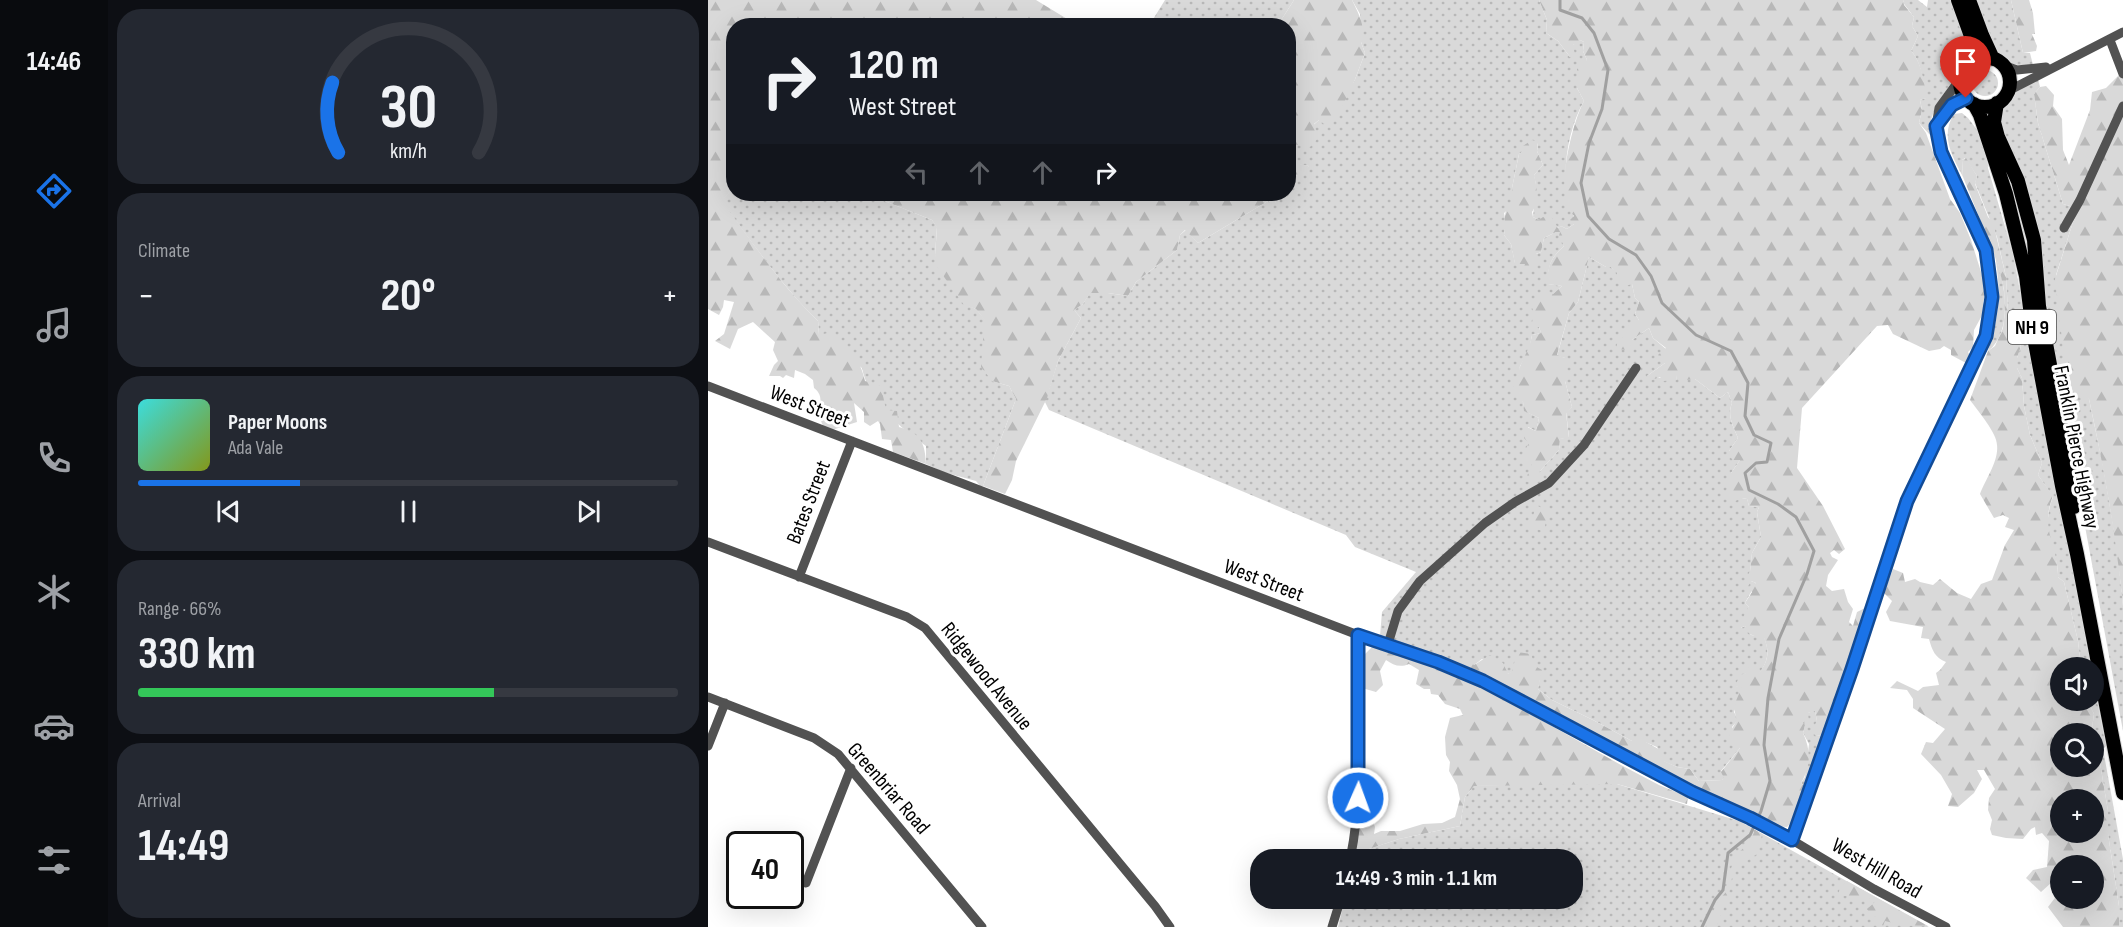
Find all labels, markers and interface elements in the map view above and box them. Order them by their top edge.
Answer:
pin [1940,36,1991,98]
text: 120 m [849,40,939,91]
icon: right [750,42,828,120]
icon: arrive [1949,45,1982,78]
text: 14:46 [27,46,81,78]
text: 30 [379,71,437,146]
text: West Street [849,91,956,123]
text: km/h [389,140,427,165]
icon: left [900,156,933,189]
icon: ahead [963,156,996,189]
icon: ahead [1026,156,1059,189]
icon: right [1089,156,1122,189]
icon: directions [33,170,75,212]
text: Climate [138,239,190,263]
text: 20° [380,269,436,324]
text: − [138,276,154,316]
text: + [662,276,678,316]
icon: music [33,304,75,346]
road number: NH 9 [2008,310,2056,344]
street label: Franklin Pierce Highway [2048,363,2105,531]
street label: West Street [766,380,853,433]
text: Paper Moons [228,409,327,436]
text: Ada Vale [228,436,283,460]
icon: phone [33,437,75,479]
street label: Bates Street [781,457,836,547]
icon: previous [212,495,245,528]
icon: pause [392,495,425,528]
icon: next [572,495,605,528]
street label: West Street [1220,554,1307,607]
icon: climate [33,571,75,613]
text: Range · 66% [138,597,222,621]
street label: Ridgewood Avenue [935,617,1038,735]
text: 330 km [138,627,256,682]
map controls [2050,657,2104,909]
button: sound [2050,657,2104,711]
icon: car [33,705,75,747]
button: search [2050,723,2104,777]
street label: Greenbriar Road [842,737,935,839]
position arrow [1326,766,1390,830]
text: Arrival [138,789,181,813]
button: + [2050,789,2104,843]
text: 14:49 [138,819,229,874]
speed limit sign: 40 [726,831,804,909]
street label: West Hill Road [1827,833,1926,904]
icon: filters [33,839,75,881]
button: − [2050,855,2104,909]
text: 14:49 · 3 min · 1.1 km [1336,865,1497,892]

